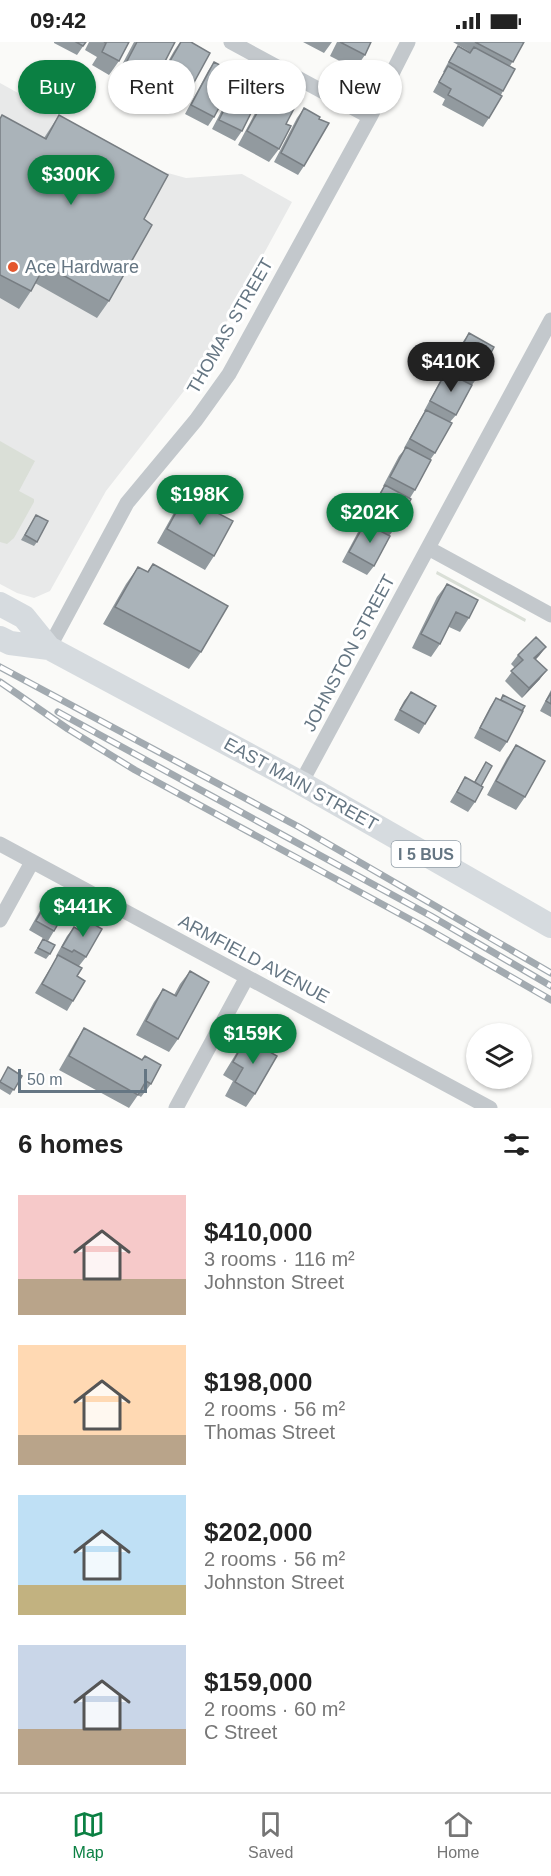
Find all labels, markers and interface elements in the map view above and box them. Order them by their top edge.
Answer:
text: 09:42 [30,8,86,33]
chip: Buy [18,60,96,114]
chip: Rent [108,60,195,114]
chip: Filters [207,60,306,114]
chip: New [318,60,402,114]
pin: $300K [29,155,113,206]
text: $300K [42,163,100,185]
street label: THOMAS STREET [183,255,277,397]
place label: Ace Hardware [25,257,139,277]
marker: Ace Hardware [6,260,20,274]
pin: $410K [409,342,493,393]
text: $410K [422,350,480,372]
pin: $198K [158,475,242,526]
text: $198K [171,483,229,505]
pin: $202K [328,493,412,544]
text: $202K [341,501,399,523]
street label: JOHNSTON STREET [299,571,399,735]
street label: EAST MAIN STREET [221,733,381,835]
road number: I 5 BUS [392,841,460,867]
pin: $441K [41,887,125,938]
text: $441K [54,895,112,917]
street label: ARMFIELD AVENUE [175,911,333,1007]
pin: $159K [211,1014,295,1065]
text: $159K [224,1022,282,1044]
map controls [466,1023,532,1089]
button: layers [466,1023,532,1089]
scale bar [18,1066,147,1094]
text: 50 m [27,1071,63,1088]
icon: filters [500,1128,533,1161]
text: 6 homes [18,1129,124,1159]
text: $410,000 [204,1217,312,1247]
icon: home [66,1219,138,1291]
text: 3 rooms · 116 m² [204,1248,355,1270]
text: Johnston Street [204,1271,344,1293]
text: $198,000 [204,1367,312,1397]
icon: home [66,1369,138,1441]
text: 2 rooms · 56 m² [204,1398,345,1420]
text: Thomas Street [204,1421,335,1443]
text: $202,000 [204,1517,312,1547]
icon: home [66,1519,138,1591]
text: 2 rooms · 56 m² [204,1548,345,1570]
text: Johnston Street [204,1571,344,1593]
text: $159,000 [204,1667,312,1697]
icon: home [66,1669,138,1741]
text: 2 rooms · 60 m² [204,1698,345,1720]
text: C Street [204,1721,277,1743]
tab: Map [72,1808,105,1862]
tab: Saved [248,1808,293,1862]
tab: Home [437,1808,479,1862]

